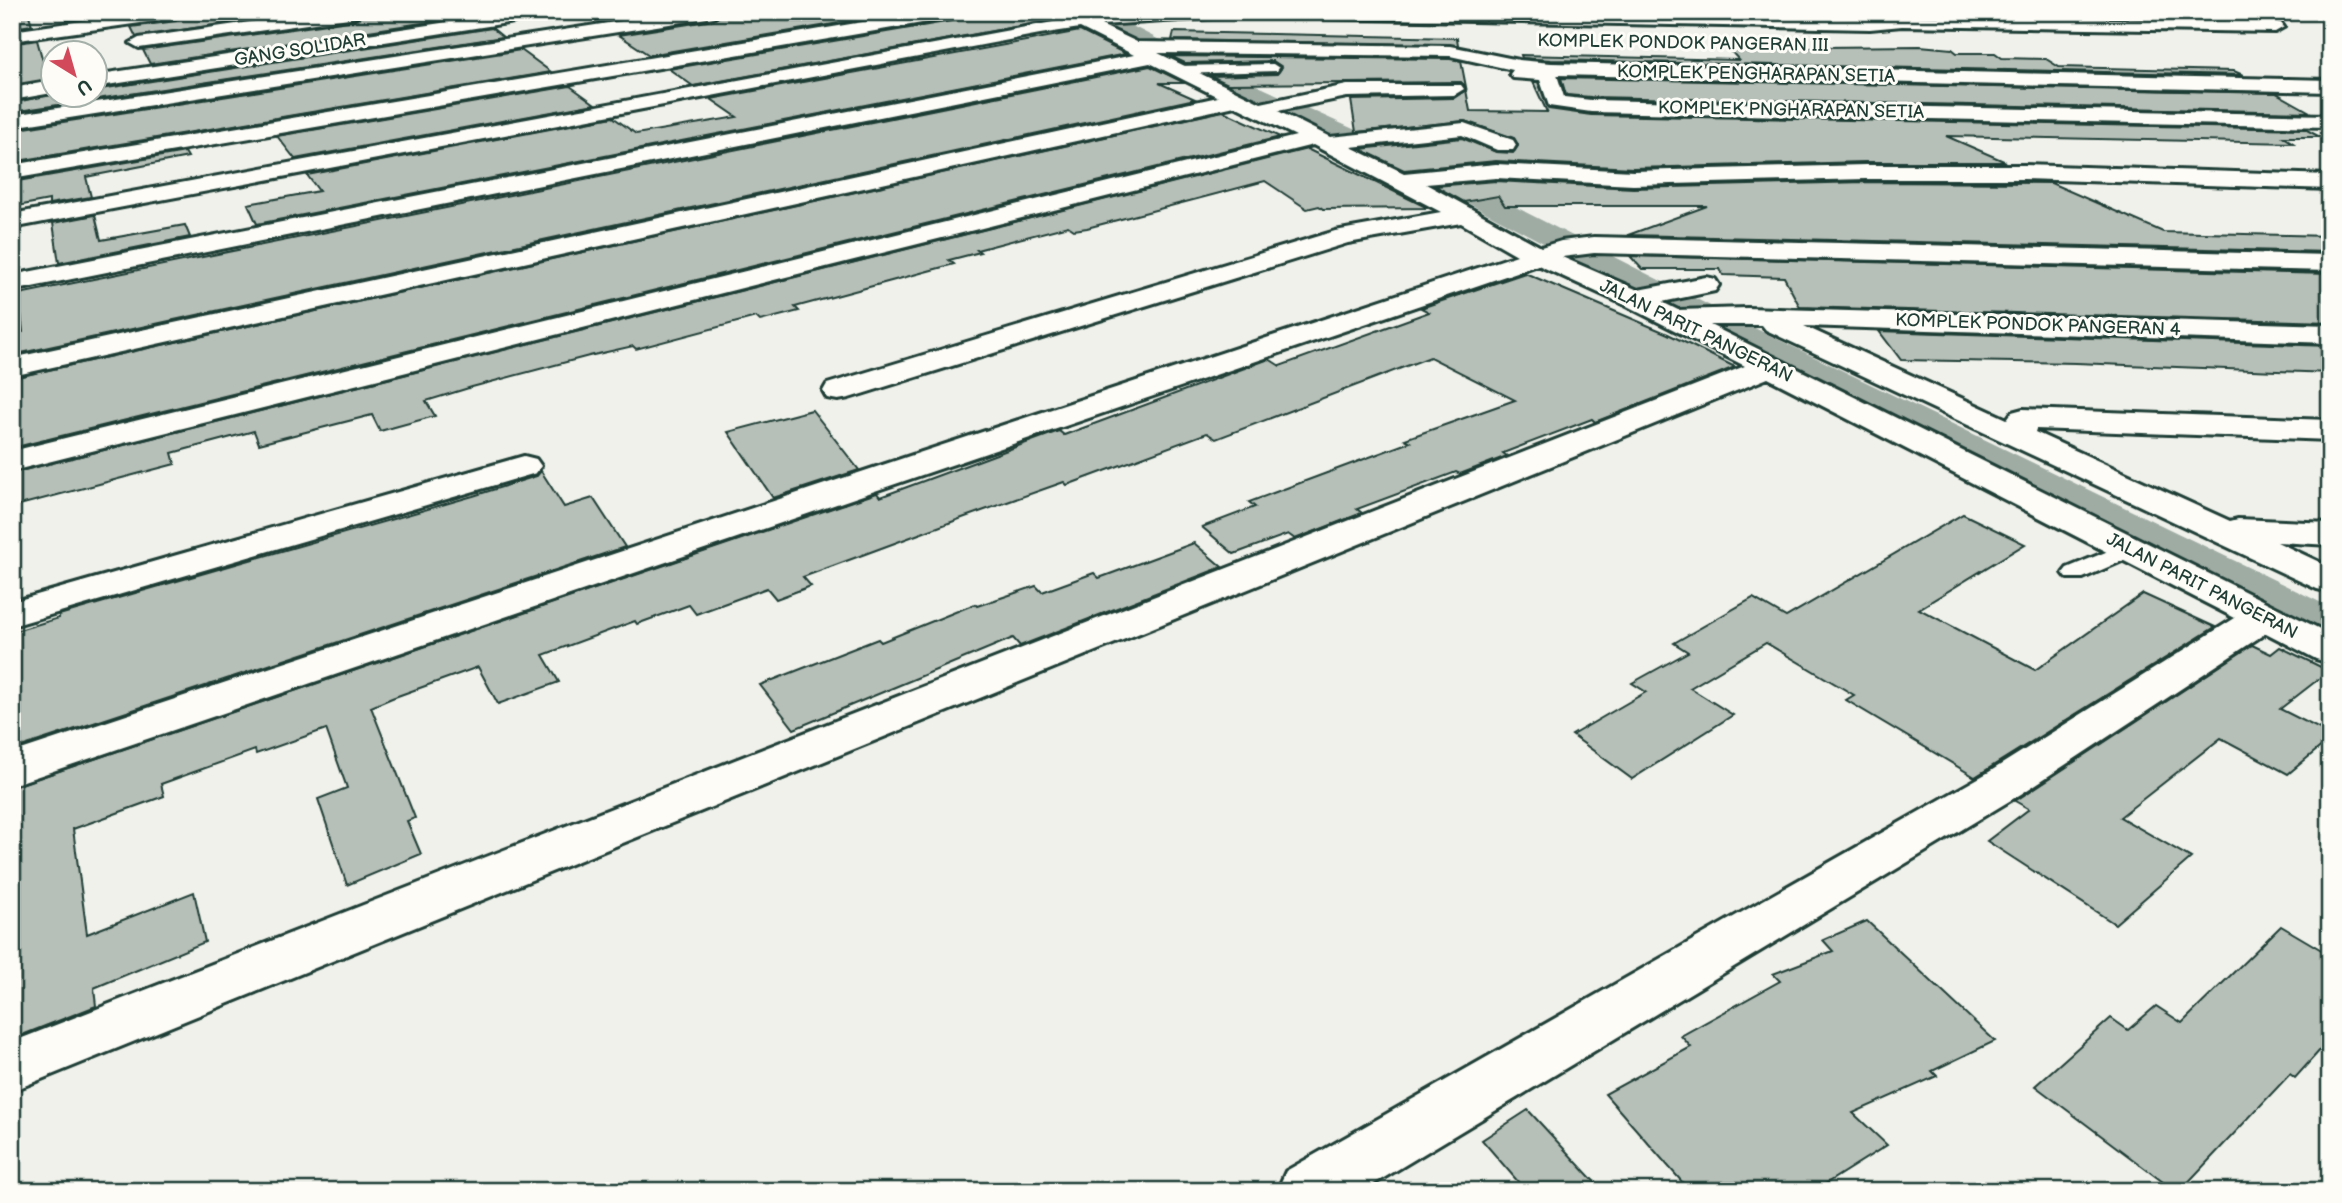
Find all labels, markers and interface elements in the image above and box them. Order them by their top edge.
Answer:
street label: GANG SOLIDAR [233,29,367,71]
street label: KOMPLEK PONDOK PANGERAN III [1537,30,1829,56]
north arrow [38,38,108,108]
street label: KOMPLEK PENGHARAPAN SETIA [1617,61,1895,87]
text: U [71,73,96,100]
street label: KOMPLEK PNGHARAPAN SETIA [1658,97,1924,123]
street label: JALAN PARIT PANGERAN [1596,275,1796,387]
street label: KOMPLEK PONDOK PANGERAN 4 [1895,310,2181,340]
street label: JALAN PARIT PANGERAN [2103,529,2301,643]

